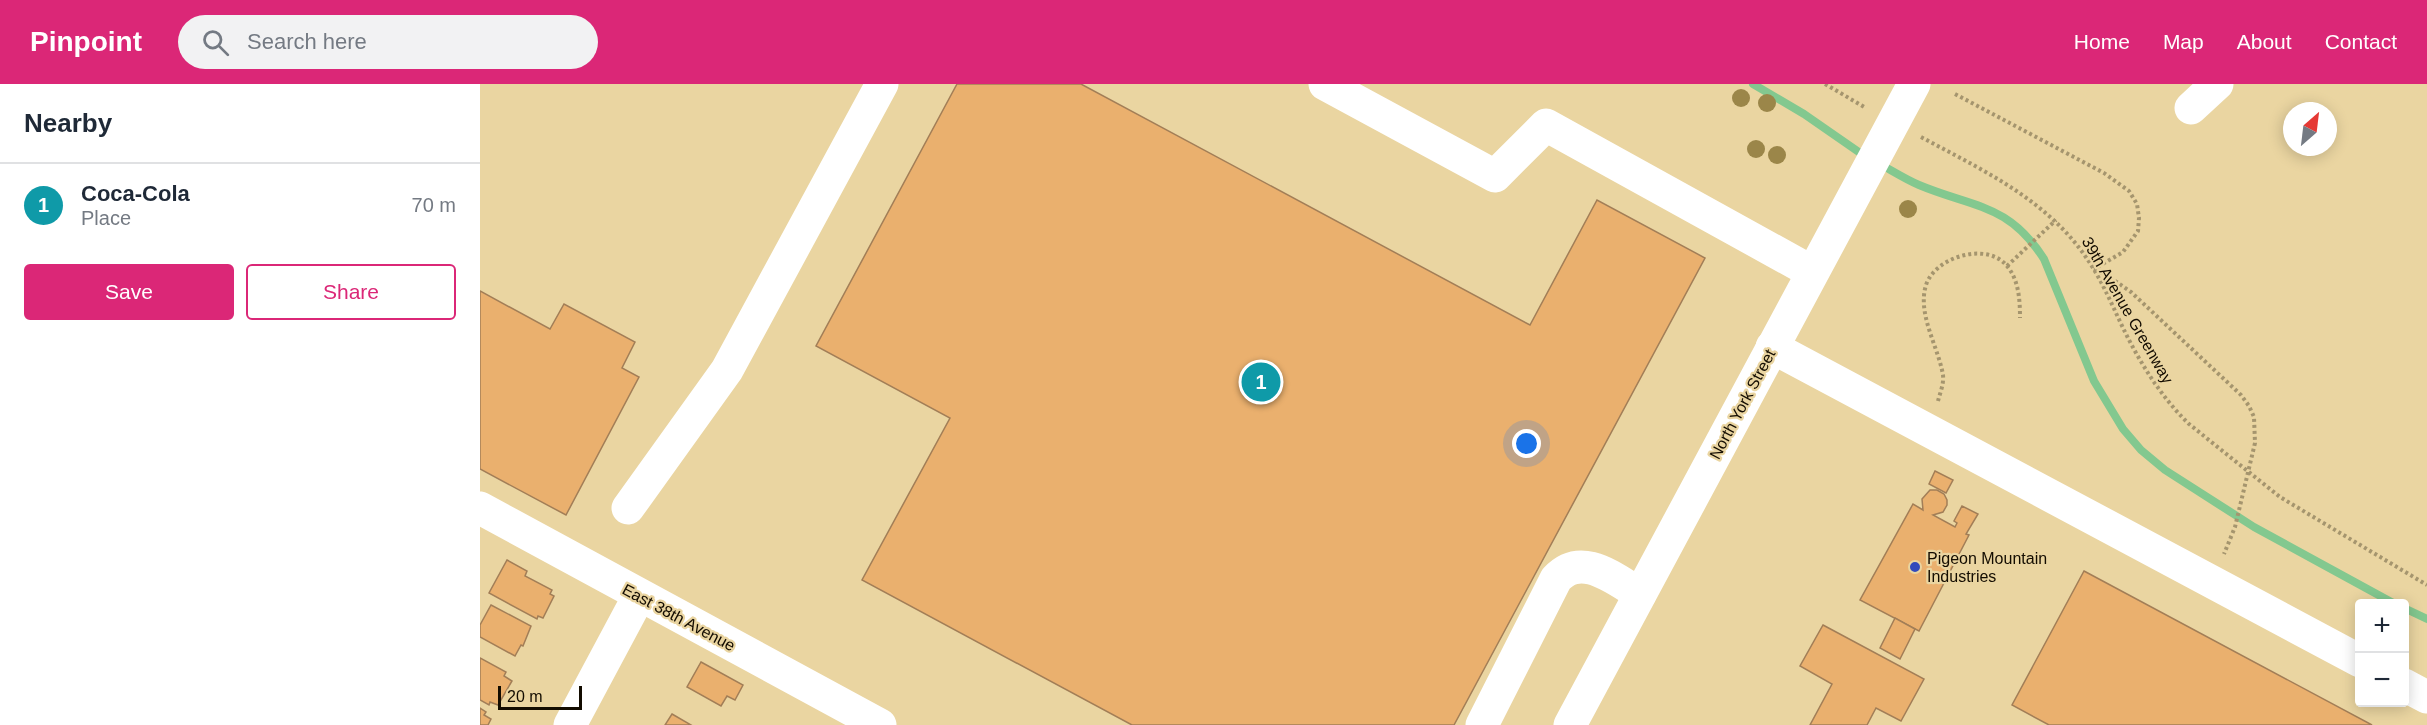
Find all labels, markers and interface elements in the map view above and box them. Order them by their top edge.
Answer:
search box [178,15,598,69]
text: Pinpoint [30,26,142,57]
icon: search [199,26,232,59]
text: Search here [247,29,367,54]
text: Home [2074,30,2130,53]
text: Map [2163,30,2204,53]
text: About [2237,30,2292,53]
text: Contact [2325,30,2397,53]
north arrow [2283,102,2337,156]
text: Nearby [24,108,112,138]
text: Coca-Cola [81,181,190,206]
text: 1 [38,194,49,216]
text: 70 m [412,194,456,216]
text: Place [81,207,131,229]
street label: 39th Avenue Greenway [2079,234,2176,386]
button: Save [24,264,234,320]
button: Share [246,264,456,320]
street label: North York Street [1706,346,1779,462]
pin: 1 [1242,360,1280,404]
your location [1512,429,1541,458]
place label: Pigeon Mountain Industries [1927,550,2047,585]
marker: Pigeon Mountain Industries [1908,560,1922,574]
street label: East 38th Avenue [620,581,738,654]
map controls [2355,599,2409,707]
button: + [2355,599,2409,653]
button: − [2355,653,2409,707]
scale bar [498,683,582,710]
text: 20 m [507,688,543,705]

